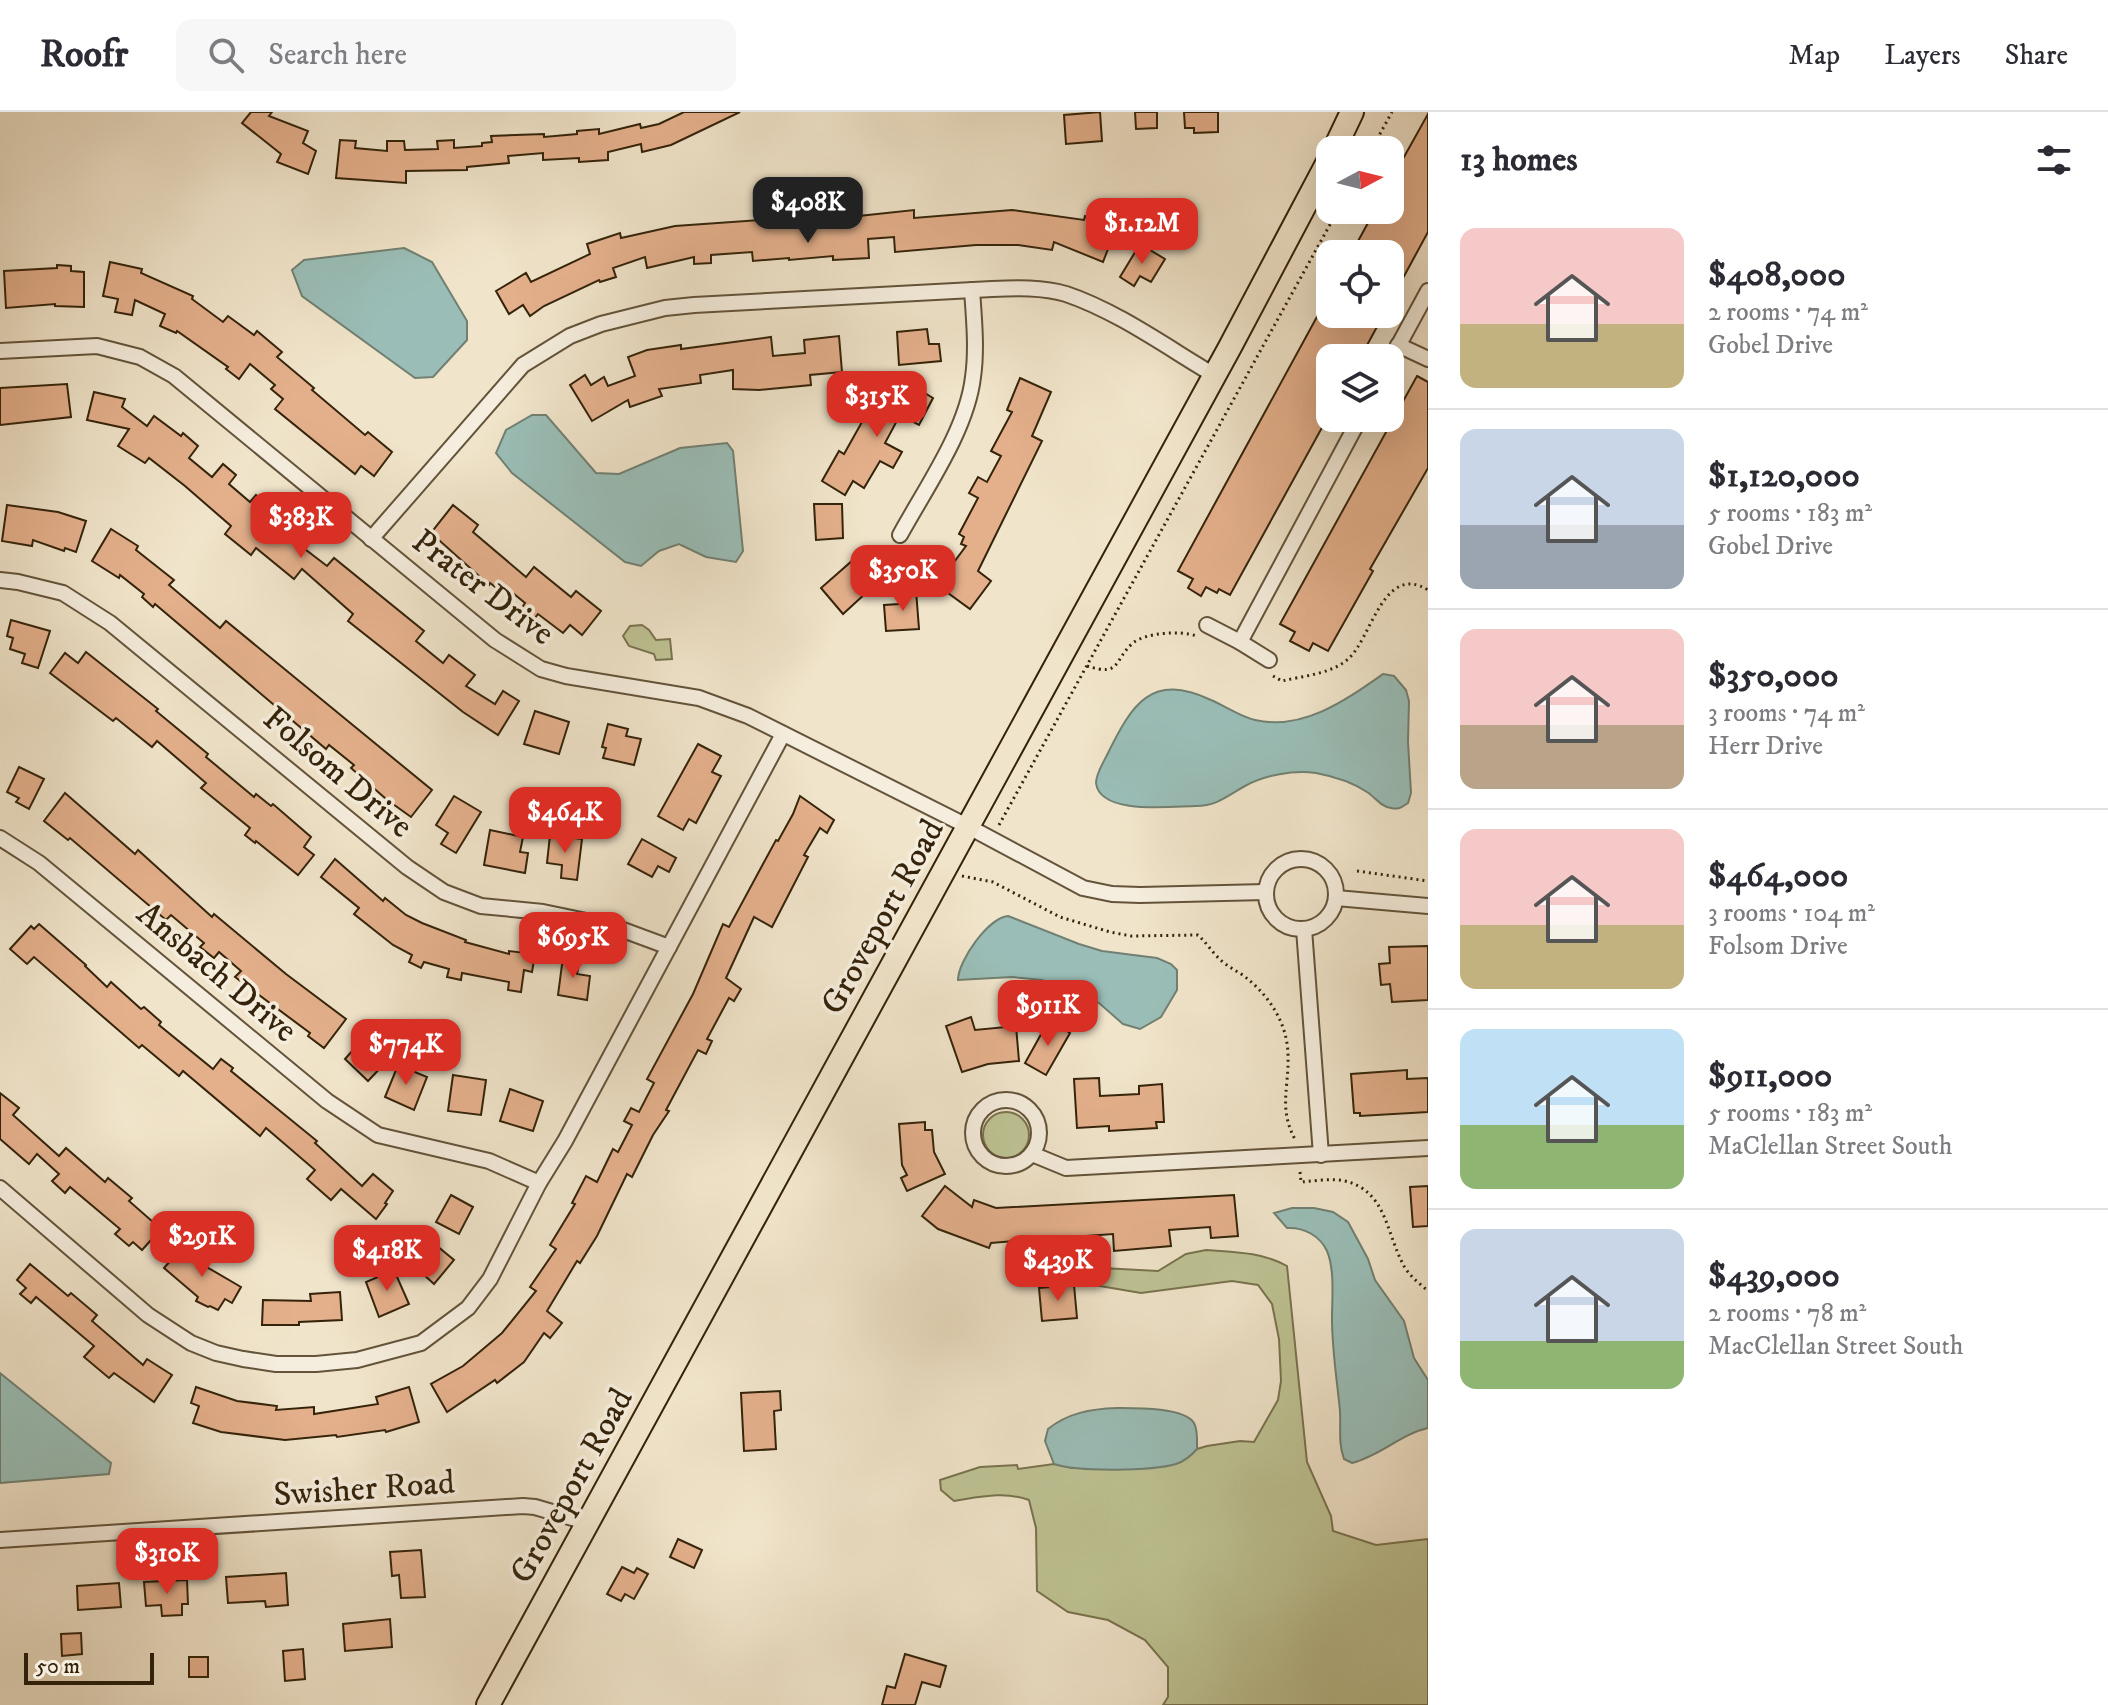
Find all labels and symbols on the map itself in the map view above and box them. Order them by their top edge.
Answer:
north arrow [1316,136,1404,224]
pin: $408K [752,177,864,245]
pin: $1.12M [1077,198,1207,266]
pin: $315K [821,371,933,439]
pin: $383K [245,492,357,560]
street label: Prater Drive [403,520,562,655]
pin: $350K [847,545,959,613]
street label: Folsom Drive [254,698,421,847]
pin: $464K [509,787,621,855]
street label: Groveport Road [812,812,954,1022]
street label: Ansbach Drive [128,893,306,1052]
pin: $695K [517,912,629,980]
pin: $911K [992,980,1104,1048]
pin: $774K [350,1019,462,1087]
pin: $291K [146,1211,258,1279]
pin: $418K [331,1225,443,1293]
pin: $439K [1002,1235,1114,1303]
street label: Groveport Road [501,1381,643,1591]
street label: Swisher Road [272,1462,456,1516]
pin: $310K [111,1528,223,1596]
scale bar [24,1649,154,1685]

